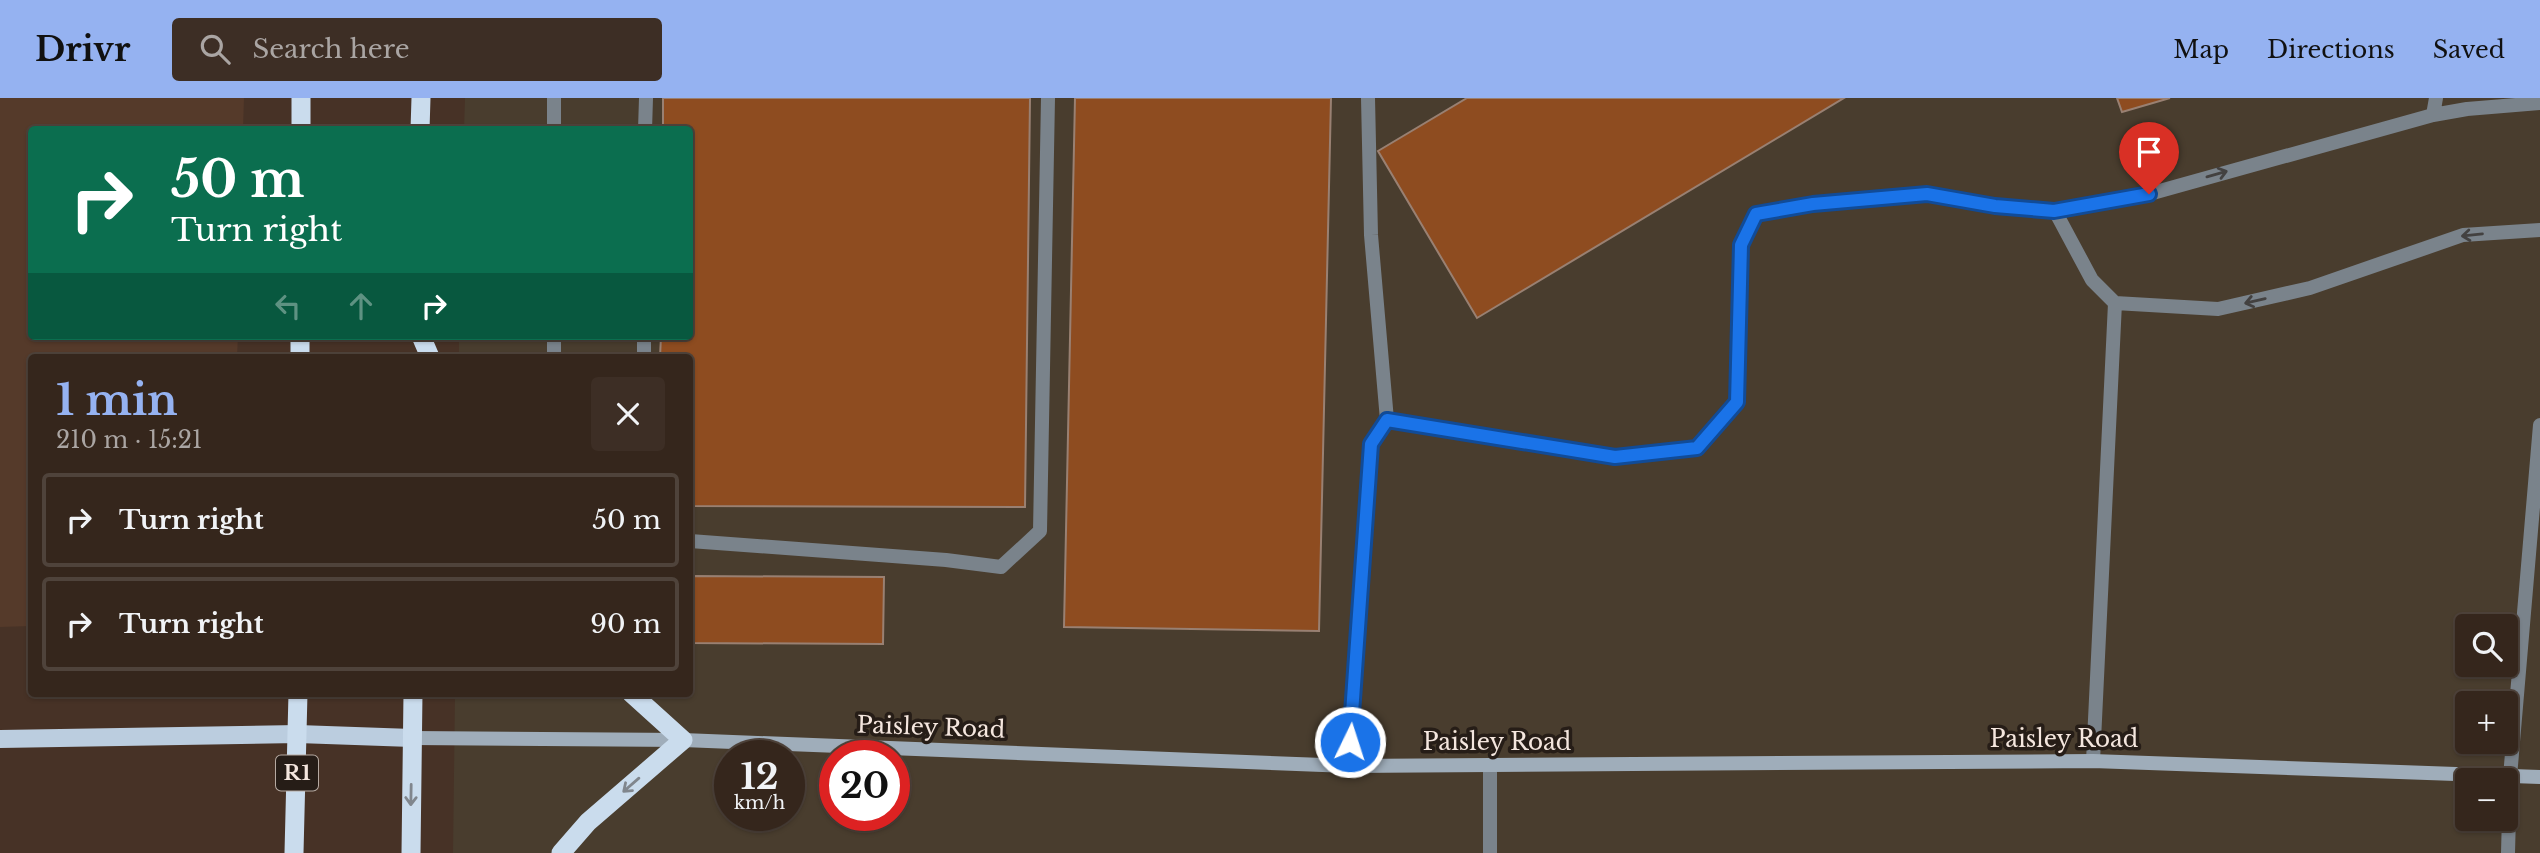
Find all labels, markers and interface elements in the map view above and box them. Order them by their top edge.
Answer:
search box [172,18,662,81]
text: Drivr [35,29,130,70]
icon: search [196,30,234,68]
text: Search here [252,33,410,65]
text: Map [2173,35,2229,64]
text: Directions [2267,35,2395,64]
text: Saved [2433,35,2505,64]
pin [2119,122,2179,194]
icon: arrive [2130,133,2168,171]
text: 50 m [171,149,304,210]
icon: right [56,154,147,245]
one-way arrow [2205,167,2227,180]
text: Turn right [171,210,342,250]
one-way arrow [2461,229,2484,242]
icon: left [269,287,307,325]
icon: ahead [342,287,380,325]
icon: right [415,287,453,325]
one-way arrow [2244,294,2267,308]
text: 1 min [56,374,178,426]
button: close [591,377,665,451]
text: 210 m · 15:21 [56,426,202,454]
icon: right [60,501,98,539]
text: Turn right [119,504,264,536]
text: 50 m [592,504,661,536]
icon: right [60,605,98,643]
text: Turn right [119,608,264,640]
text: 90 m [590,608,661,640]
map controls [2455,614,2518,831]
button: search [2455,614,2518,677]
button: + [2455,691,2518,754]
position arrow [1313,705,1387,779]
street label: Paisley Road [856,710,1006,744]
street label: Paisley Road [1990,725,2138,753]
street label: Paisley Road [1423,728,1571,756]
speed limit sign: 20 [819,740,910,831]
text: 12 [740,755,779,798]
road number: R1 [276,756,318,790]
button: − [2455,768,2518,831]
one-way arrow [623,777,641,793]
one-way arrow [405,784,418,807]
text: km/h [734,792,785,814]

